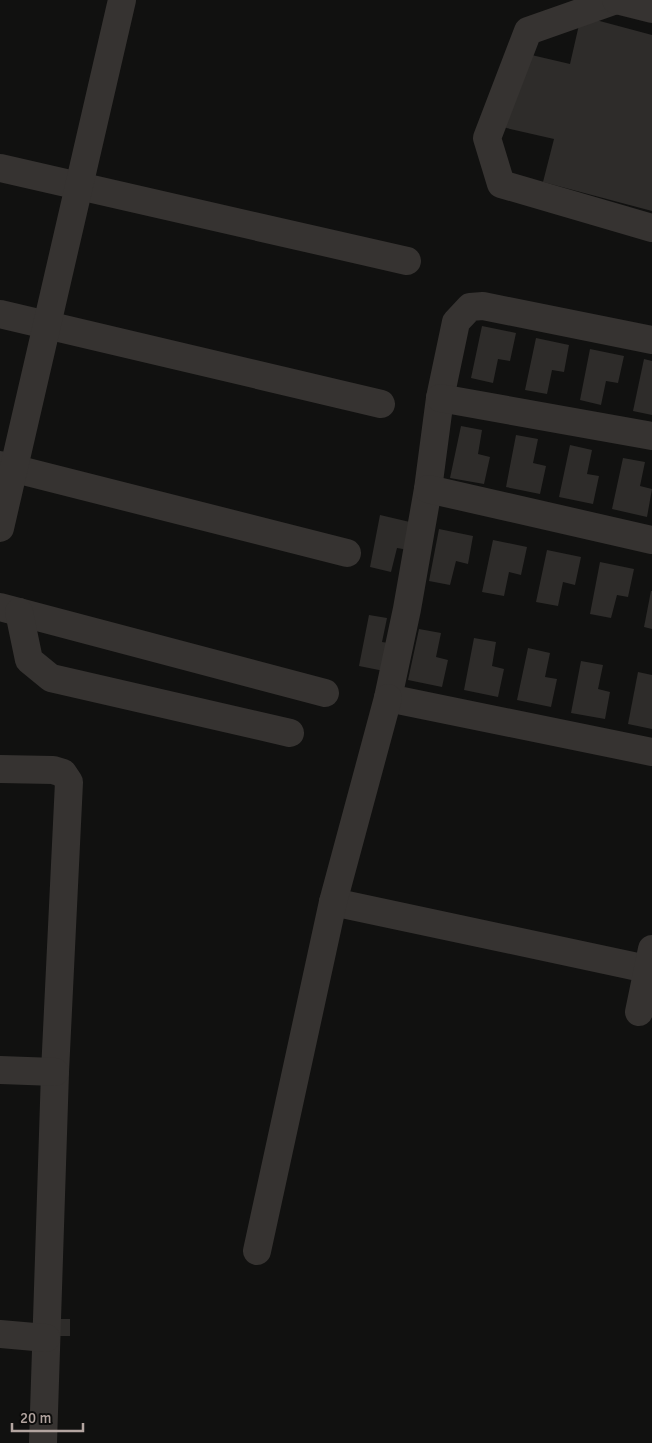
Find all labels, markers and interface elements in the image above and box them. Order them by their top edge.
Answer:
scale bar [12,1400,84,1432]
text: 20 m [20,1409,51,1427]

